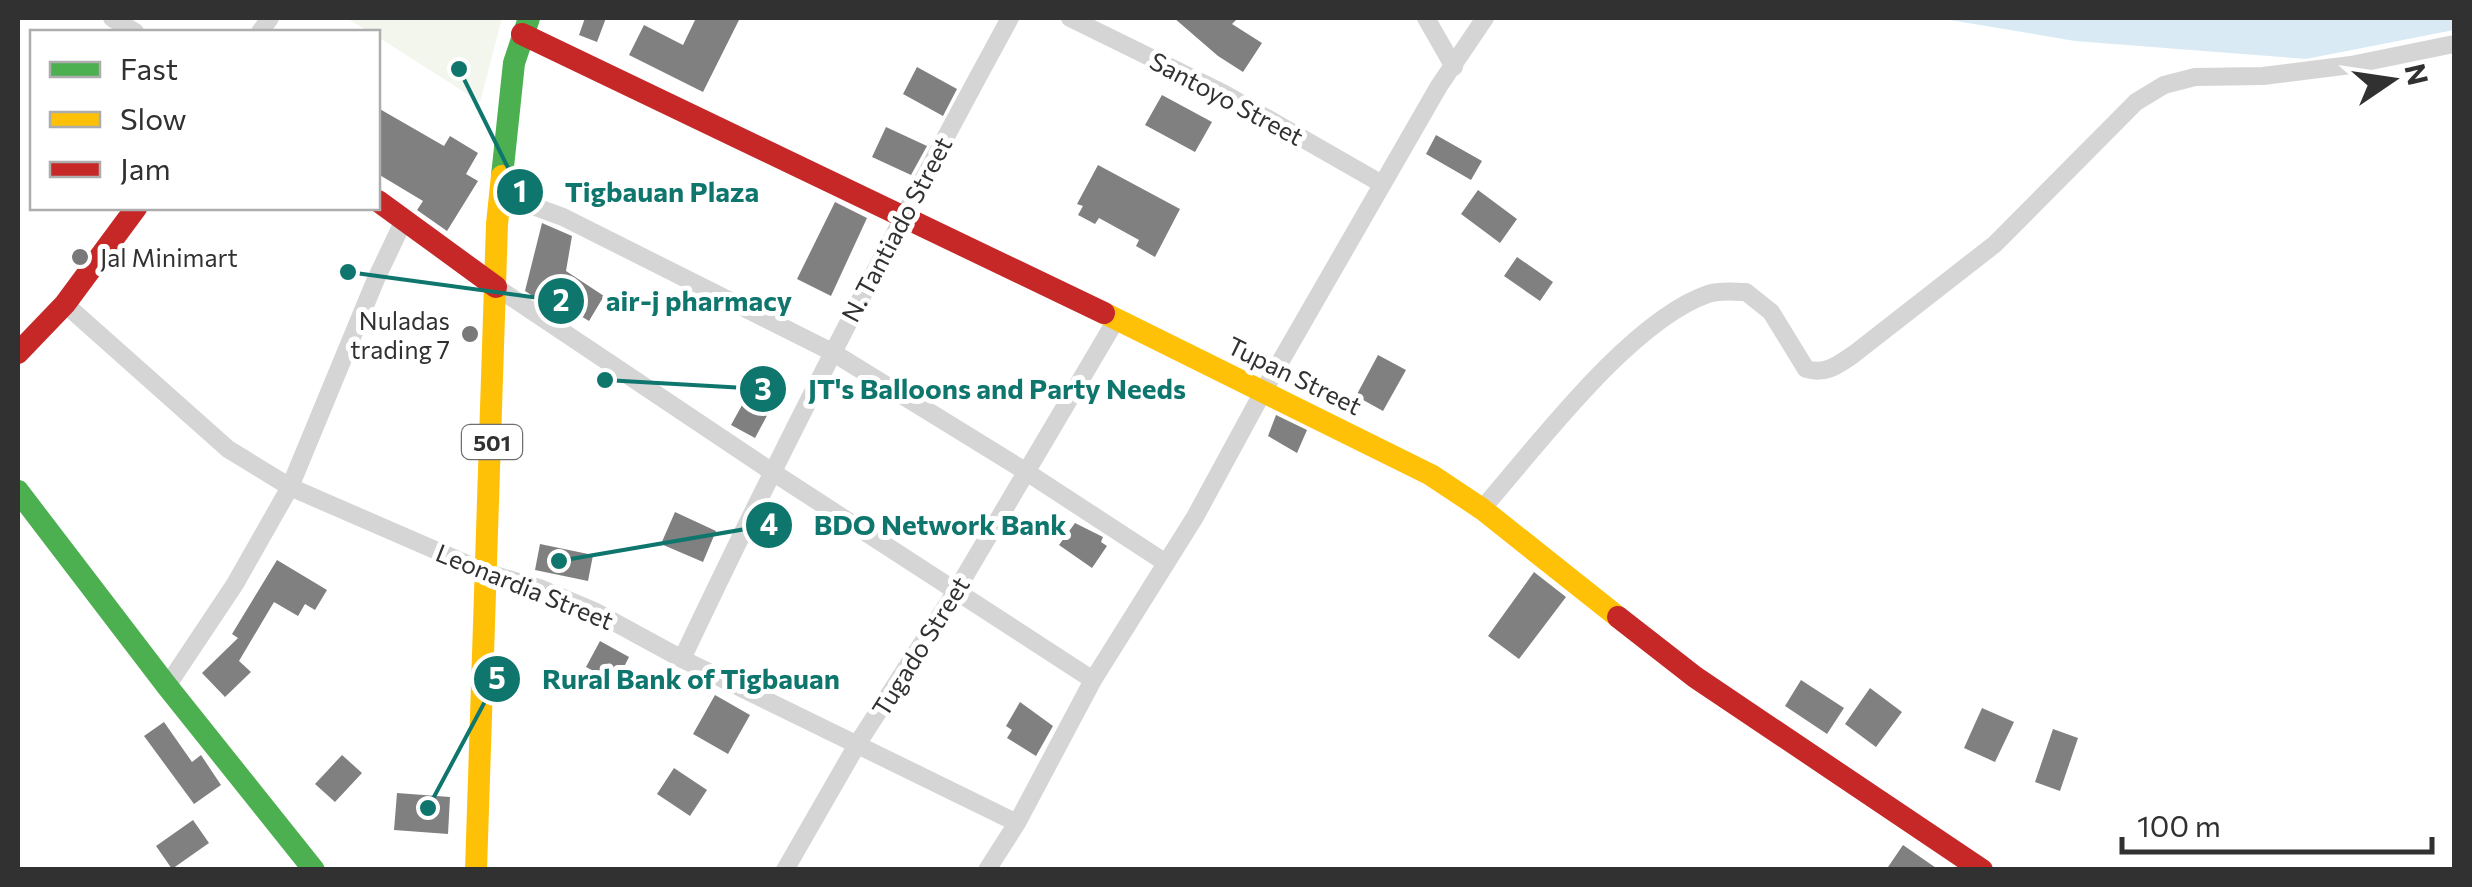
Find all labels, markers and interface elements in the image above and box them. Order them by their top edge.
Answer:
legend [30,30,380,210]
north arrow [2342,30,2442,130]
street label: Santoyo Street [1145,45,1309,151]
text: Fast [120,49,178,86]
text: N [2398,60,2436,88]
text: Slow [120,99,187,136]
street label: N. Tantiado Street [835,131,957,327]
text: Jam [120,149,171,186]
callout: Tigbauan Plaza [495,163,780,221]
text: 1 [513,171,527,208]
text: Tigbauan Plaza [565,174,759,208]
place label: Jal Minimart [100,242,238,272]
marker: Jal Minimart [69,246,91,268]
callout: air-j pharmacy [536,272,812,330]
text: 2 [552,280,570,317]
text: air-j pharmacy [606,283,792,317]
place label: Nuladas trading 7 [350,305,450,364]
marker: Nuladas trading 7 [459,323,481,345]
street label: Tupan Street [1223,330,1367,420]
callout: JT's Balloons and Party Needs [738,360,1206,418]
text: 3 [754,369,772,406]
text: JT's Balloons and Party Needs [808,371,1186,405]
road number: 501 [462,425,522,459]
callout: BDO Network Bank [744,496,1086,554]
text: 4 [760,504,778,541]
text: BDO Network Bank [814,507,1066,541]
street label: Leonardia Street [432,537,618,635]
street label: Tugado Street [865,571,975,721]
callout: Rural Bank of Tigbauan [472,650,860,708]
text: 5 [488,658,506,695]
text: Rural Bank of Tigbauan [542,661,840,695]
scale bar [2122,792,2432,854]
text: 100 m [2137,806,2221,843]

